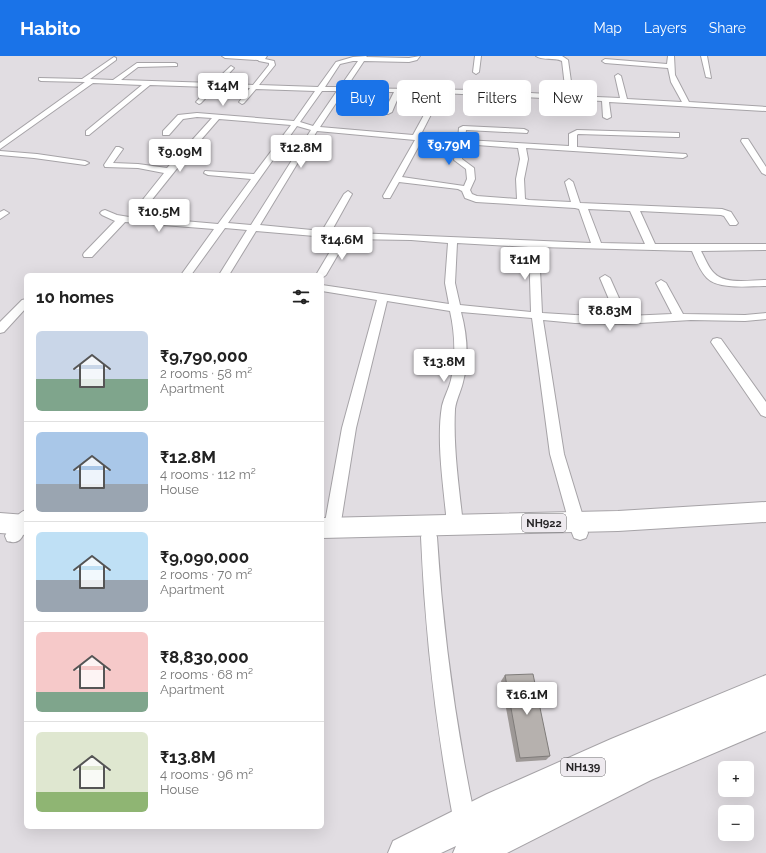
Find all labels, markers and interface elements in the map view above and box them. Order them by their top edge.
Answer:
text: Habito [20,17,81,39]
text: Map [594,20,622,36]
text: Layers [644,20,687,36]
text: Share [709,20,746,36]
pin: ₹14M [199,73,247,107]
text: ₹14M [207,78,239,93]
chip: Buy [336,80,389,116]
chip: Rent [397,80,455,116]
chip: Filters [463,80,531,116]
chip: New [539,80,597,116]
pin: ₹9.79M [416,132,482,166]
pin: ₹12.8M [268,135,334,169]
text: ₹9.79M [427,137,471,152]
pin: ₹9.09M [147,139,213,173]
text: ₹12.8M [280,140,322,155]
text: ₹9.09M [158,144,202,159]
pin: ₹10.5M [126,199,192,233]
text: ₹10.5M [138,204,180,219]
pin: ₹14.6M [309,227,375,261]
text: ₹14.6M [321,232,363,247]
pin: ₹11M [501,247,549,281]
text: ₹11M [509,252,541,267]
icon: filters [290,286,312,308]
text: 10 homes [36,287,114,307]
pin: ₹8.83M [577,298,643,332]
text: ₹8.83M [588,303,632,318]
text: ₹9,790,000 [160,346,248,366]
icon: home [68,347,116,395]
pin: ₹13.8M [411,349,477,383]
text: ₹13.8M [423,354,465,369]
text: 2 rooms · 58 m² [160,366,252,381]
text: Apartment [160,381,224,396]
text: ₹12.8M [160,447,216,467]
icon: home [68,448,116,496]
text: 4 rooms · 112 m² [160,467,256,482]
text: House [160,482,199,497]
road number: NH922 [522,514,566,532]
text: ₹9,090,000 [160,547,249,567]
icon: home [68,548,116,596]
text: 2 rooms · 70 m² [160,567,252,582]
text: Apartment [160,582,224,597]
text: ₹8,830,000 [160,647,249,667]
icon: home [68,648,116,696]
text: 2 rooms · 68 m² [160,667,253,682]
text: Apartment [160,682,224,697]
pin: ₹16.1M [494,682,560,716]
text: ₹16.1M [506,687,548,702]
text: ₹13.8M [160,747,216,767]
icon: home [68,748,116,796]
road number: NH139 [561,758,605,776]
map controls [718,761,754,841]
button: + [718,761,754,797]
text: 4 rooms · 96 m² [160,767,253,782]
text: House [160,782,199,797]
button: − [718,805,754,841]

